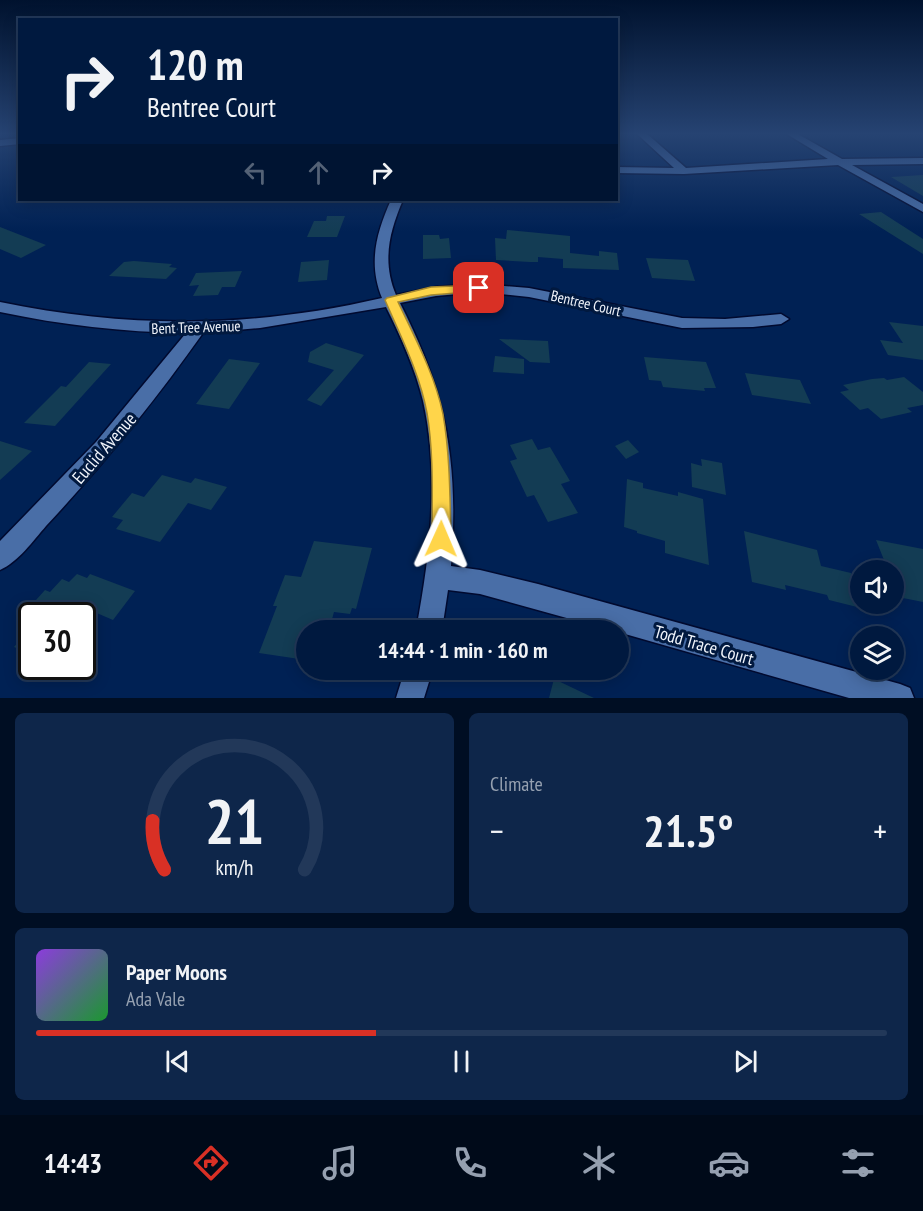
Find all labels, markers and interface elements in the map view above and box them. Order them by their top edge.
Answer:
text: 120 m [147,37,244,92]
icon: right [48,42,126,120]
text: Bentree Court [147,90,276,124]
icon: left [239,156,272,189]
icon: ahead [302,156,335,189]
icon: right [365,156,398,189]
pin [453,262,504,313]
icon: arrive [462,271,495,304]
street label: Bentree Court [549,286,623,320]
street label: Bent Tree Avenue [151,316,241,338]
street label: Euclid Avenue [67,408,141,488]
position arrow [409,507,473,571]
map controls [850,560,904,680]
button: sound [850,560,904,614]
speed limit sign: 30 [18,602,96,680]
street label: Todd Trace Court [652,620,757,670]
button: layers [850,626,904,680]
text: 14:44 · 1 min · 160 m [377,636,548,664]
text: Climate [490,771,543,797]
text: 21 [205,780,264,861]
text: 21.5° [643,801,734,859]
text: − [490,809,504,852]
text: + [873,809,887,852]
text: km/h [215,853,254,881]
text: Paper Moons [126,958,227,986]
text: Ada Vale [126,986,185,1012]
icon: previous [161,1045,194,1078]
icon: pause [445,1045,478,1078]
icon: next [729,1045,762,1078]
icon: directions [190,1142,232,1184]
icon: music [319,1142,361,1184]
icon: phone [449,1142,491,1184]
icon: climate [578,1142,620,1184]
icon: car [708,1142,750,1184]
icon: filters [837,1142,879,1184]
text: 14:43 [44,1146,102,1180]

